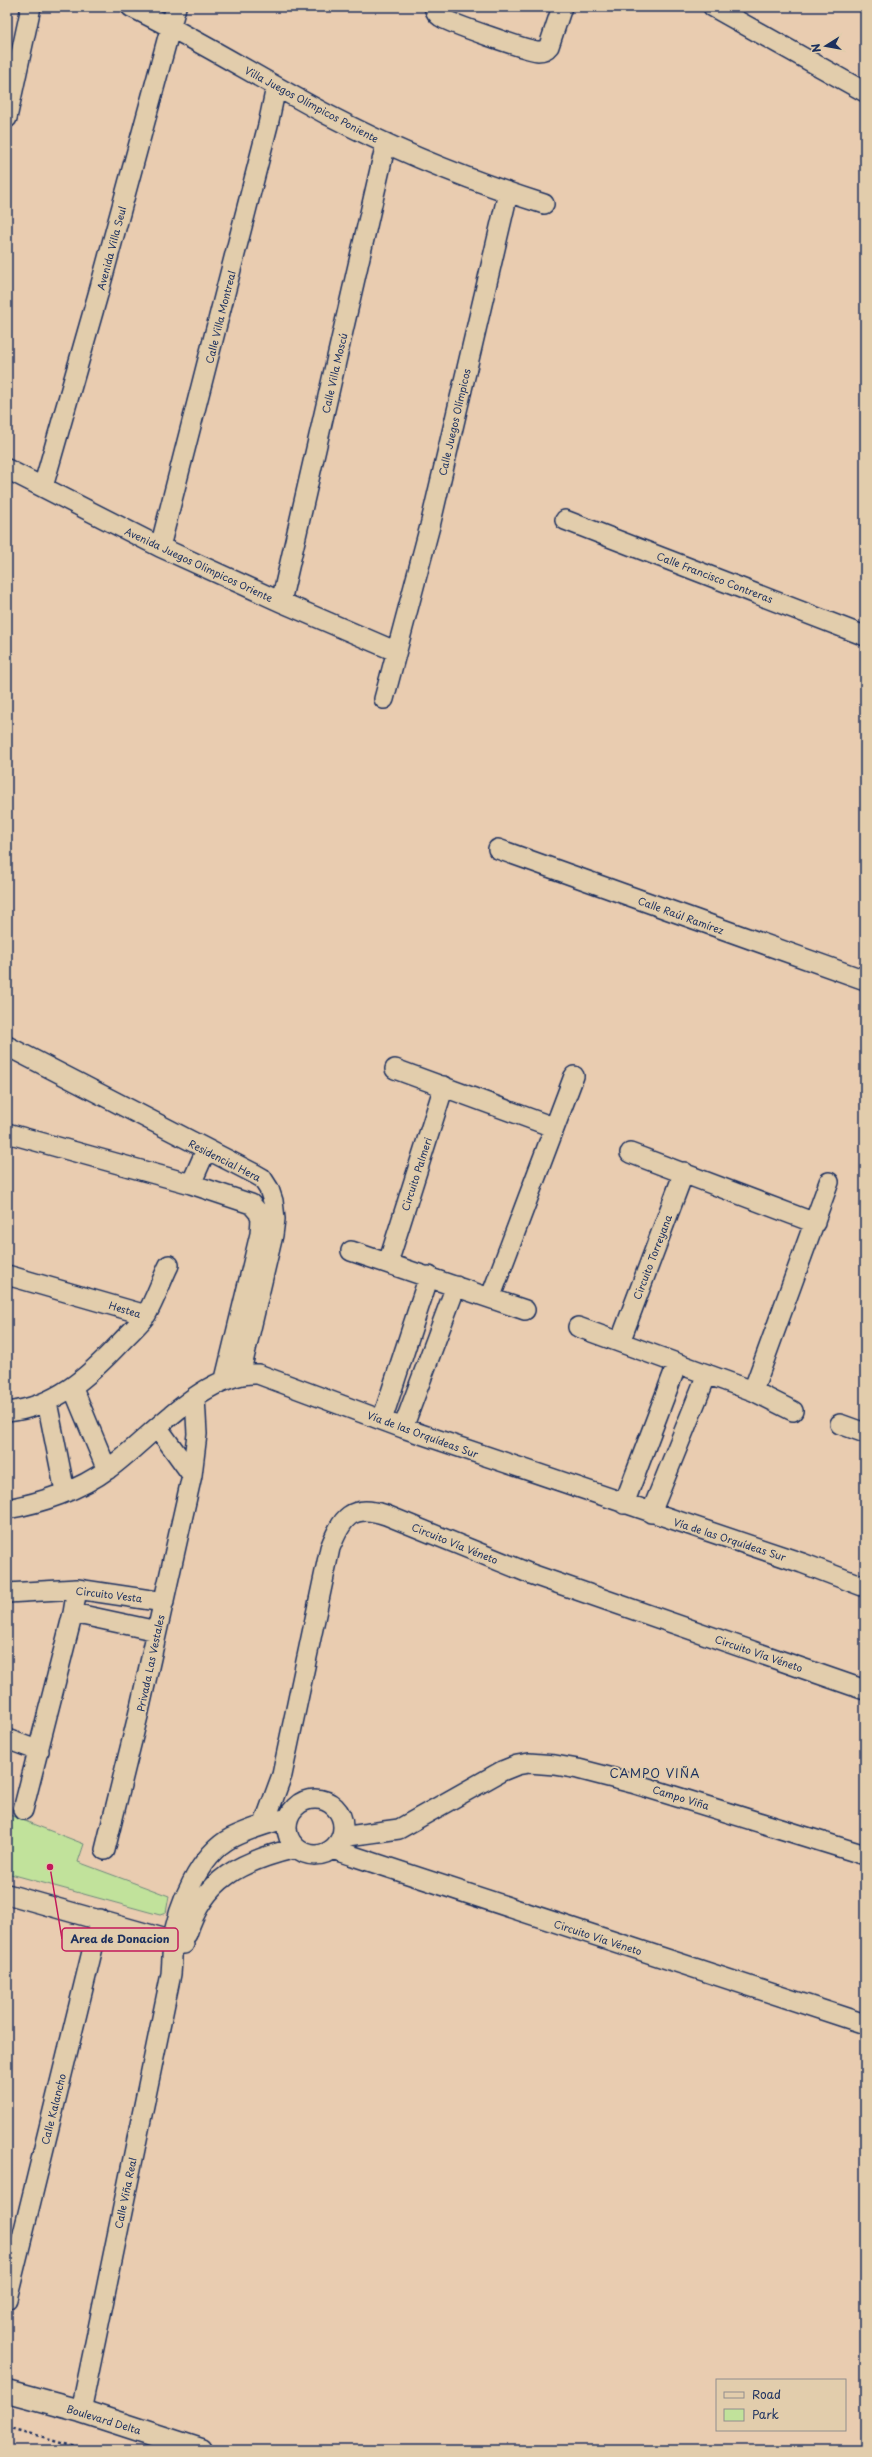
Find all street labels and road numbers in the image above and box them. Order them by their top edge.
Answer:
street label: Villa Juegos Olímpicos Poniente [242,62,382,146]
street label: Avenida Villa Seul [93,204,129,291]
street label: Calle Villa Montreal [201,269,239,365]
street label: Calle Villa Moscú [317,331,351,415]
street label: Calle Juegos Olímpicos [434,367,474,477]
street label: Avenida Juegos Olimpicos Oriente [123,523,276,605]
street label: Calle Francisco Contreras [655,548,776,606]
street label: Calle Raúl Ramírez [636,892,726,938]
street label: Residencial Hera [186,1135,264,1185]
street label: Circuito Palmeri [397,1135,435,1213]
street label: Circuito Torreyana [629,1212,676,1302]
street label: Hestea [107,1297,144,1321]
street label: Vía de las Orquídeas Sur [365,1407,481,1461]
street label: Vía de las Orquídeas Sur [672,1514,788,1564]
street label: Circuito Vía Véneto [410,1519,501,1567]
street label: Circuito Vesta [75,1582,144,1606]
street label: Privada Las Vestales [132,1613,168,1713]
street label: Circuito Vía Véneto [713,1631,805,1675]
street label: Campo Viña [651,1781,712,1813]
street label: Circuito Vía Véneto [552,1916,644,1958]
street label: Calle Kalancho [37,2072,69,2146]
street label: Calle Viña Real [110,2156,140,2230]
street label: Boulevard Delta [65,2401,144,2438]

